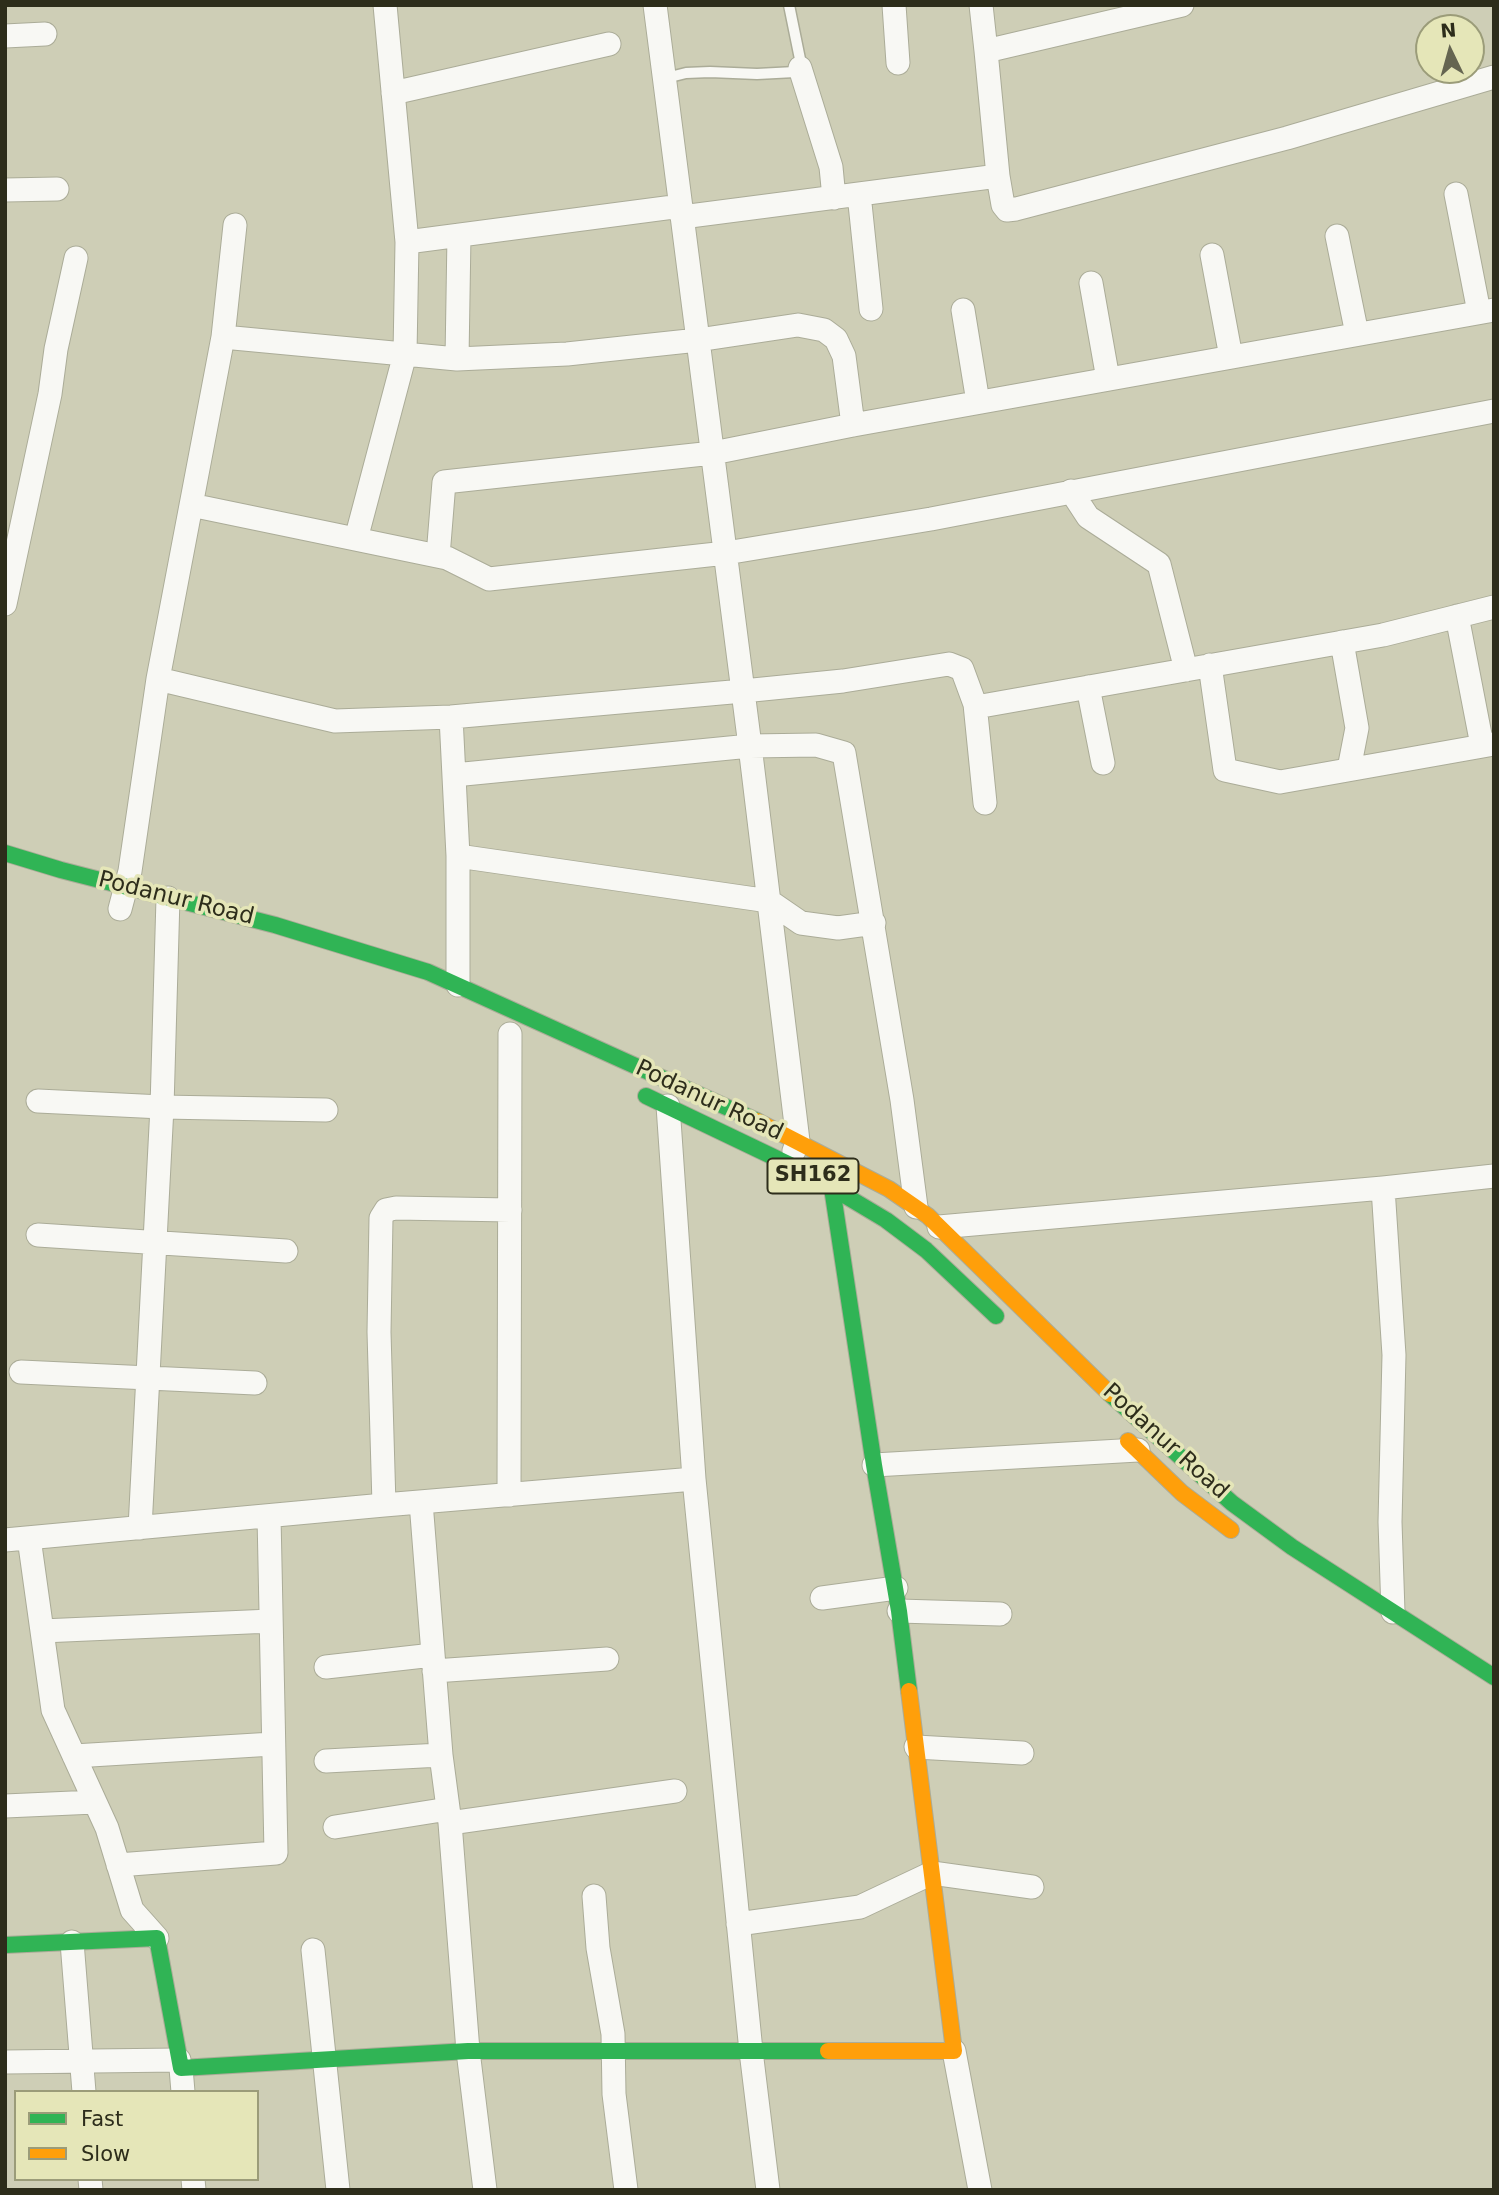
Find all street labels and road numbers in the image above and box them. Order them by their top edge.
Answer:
street label: Podanur Road [95,866,257,932]
street label: Podanur Road [631,1055,787,1147]
road number: SH162 [768,1158,858,1194]
street label: Podanur Road [1097,1378,1233,1506]

